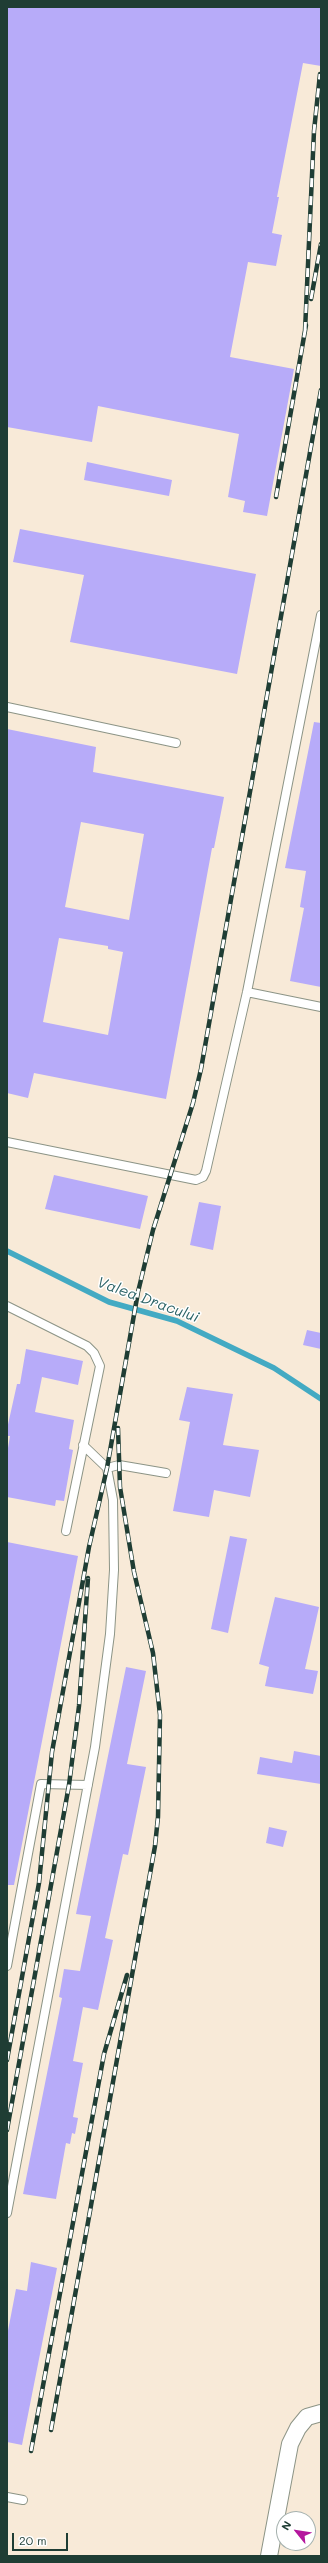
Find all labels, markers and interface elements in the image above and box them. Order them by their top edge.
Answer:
water label: Valea Dracului [94,1273,202,1327]
north arrow [276,2511,316,2551]
text: N [277,2518,295,2533]
scale bar [14,2525,70,2551]
text: 20 m [19,2532,47,2548]

